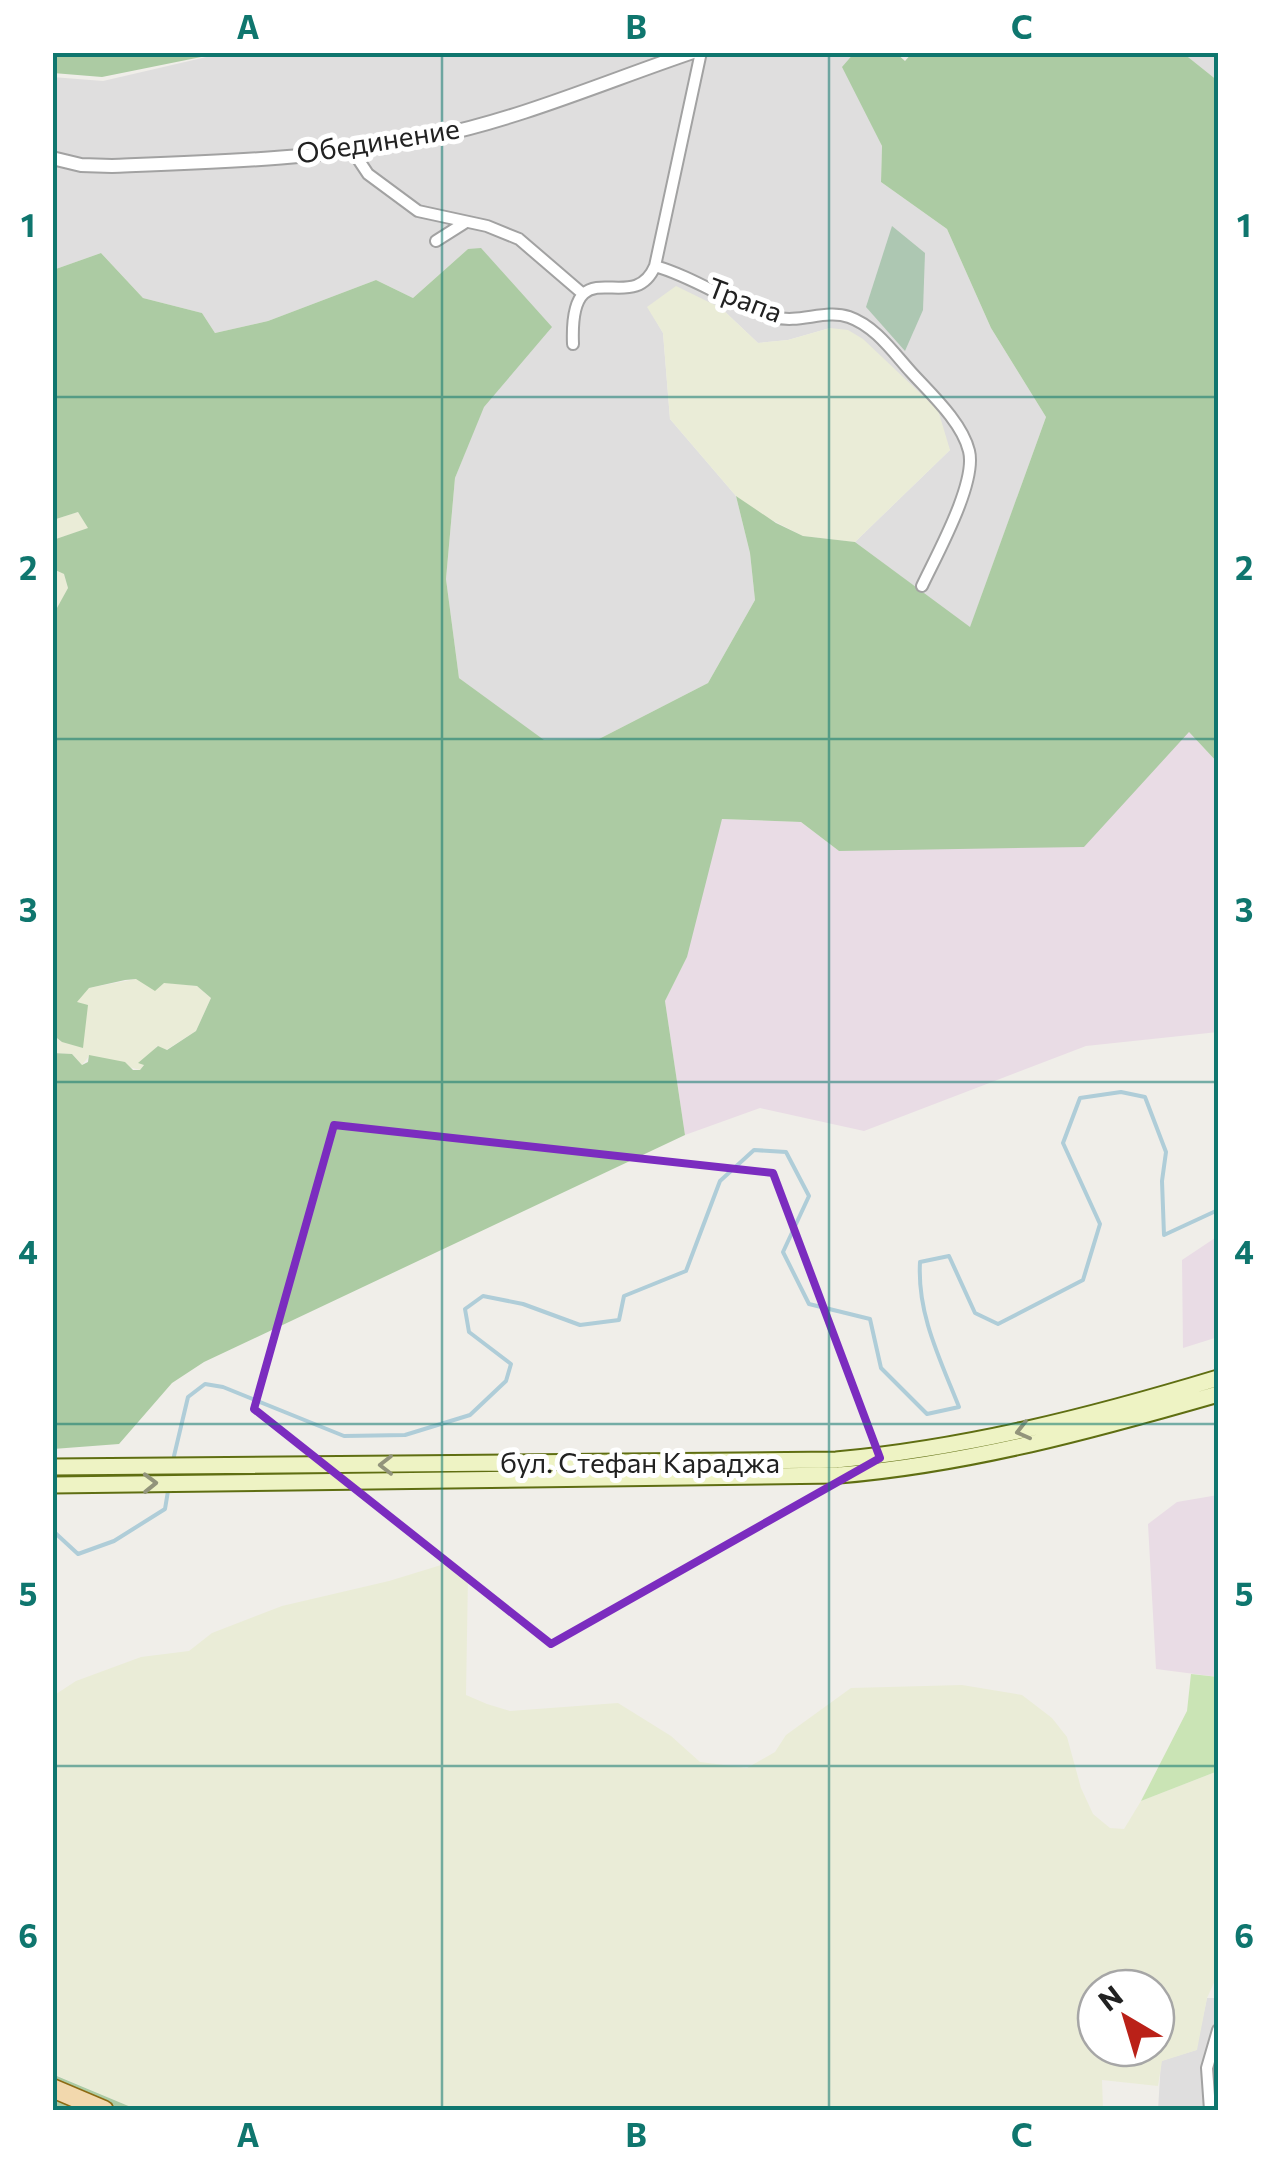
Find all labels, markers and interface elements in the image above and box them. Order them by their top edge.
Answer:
text: A [237,6,260,46]
text: B [625,6,647,46]
text: C [1011,6,1033,46]
street label: Обединение [294,110,462,170]
text: 1 [21,204,35,244]
text: 1 [1237,204,1251,244]
street label: Трапа [703,269,787,329]
text: 2 [19,547,37,587]
text: 2 [1235,547,1253,587]
text: 3 [19,889,37,929]
text: 3 [1235,889,1253,929]
text: 4 [18,1231,38,1271]
text: 4 [1234,1231,1254,1271]
one-way arrow [1015,1420,1032,1441]
street label: бул. Стефан Караджа [500,1445,780,1479]
one-way arrow [377,1454,392,1476]
one-way arrow [142,1473,158,1494]
text: 5 [19,1573,37,1613]
text: 5 [1235,1573,1253,1613]
text: 6 [18,1915,38,1955]
text: 6 [1234,1915,1254,1955]
north arrow [1076,1968,1176,2068]
text: N [1091,1978,1129,2017]
text: A [237,2114,260,2154]
text: B [625,2114,647,2154]
text: C [1011,2114,1033,2154]

